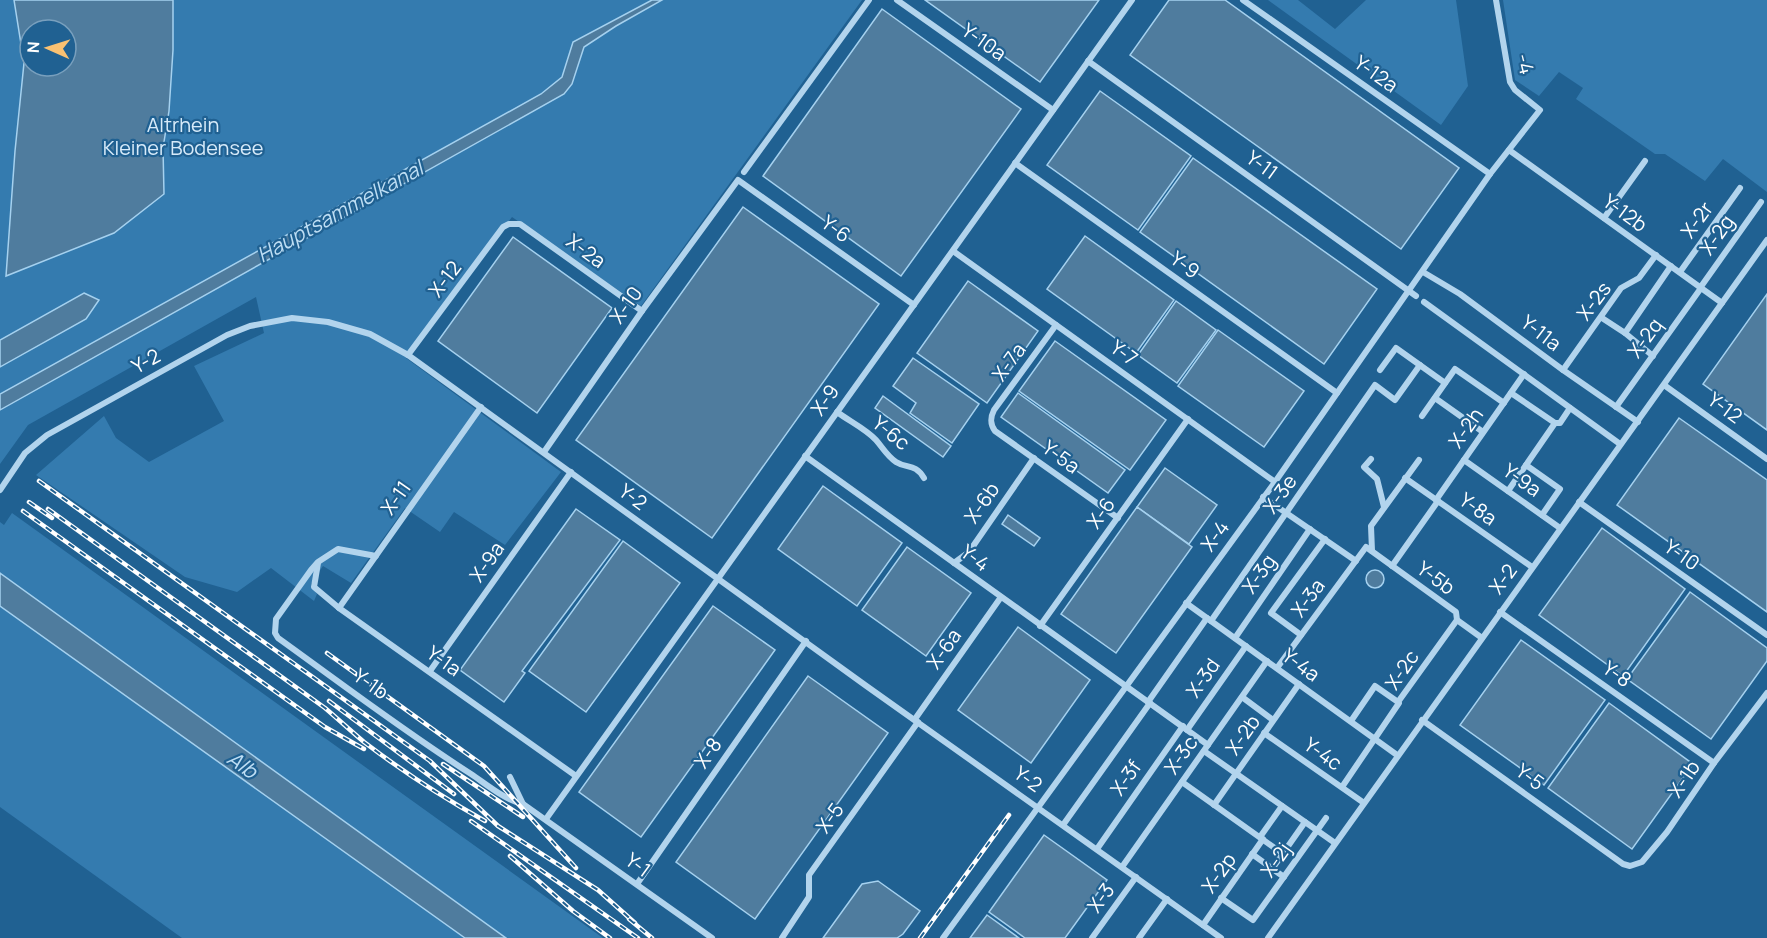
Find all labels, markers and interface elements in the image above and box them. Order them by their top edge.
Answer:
street label: Y-10a [957,17,1012,67]
north arrow [18,18,78,78]
text: N [22,41,44,54]
street label: Y-12a [1349,49,1404,98]
street label: -4 [1510,51,1541,77]
park label: Altrhein Kleiner Bodensee [103,111,263,161]
street label: Y-11 [1241,144,1284,185]
water label: Hauptsammelkanal [251,152,430,268]
street label: Y-12b [1598,187,1653,238]
street label: X-2r [1674,196,1719,243]
street label: Y-6 [816,209,856,248]
street label: X-2g [1693,209,1740,260]
street label: X-2a [561,227,611,274]
street label: Y-9 [1165,245,1205,284]
street label: X-12 [422,255,467,302]
street label: X-2s [1570,276,1617,326]
street label: X-10 [603,281,648,329]
street label: Y-11a [1516,309,1567,357]
street label: X-2q [1621,312,1668,363]
street label: Y-7 [1105,334,1143,372]
street label: X-7a [986,337,1032,386]
street label: Y-2 [127,342,165,379]
street label: X-9 [804,379,845,421]
street label: Y-12 [1702,386,1748,429]
street label: X-2h [1442,402,1489,453]
street label: Y-6c [867,409,916,456]
street label: Y-5a [1037,434,1085,479]
street label: Y-9a [1498,457,1547,502]
street label: X-3e [1257,469,1303,519]
street label: X-11 [374,475,417,520]
street label: Y-2 [614,477,653,516]
street label: X-6b [958,477,1005,529]
street label: Y-8a [1454,486,1503,531]
street label: X-6 [1080,492,1121,534]
street label: X-4 [1194,515,1235,557]
street label: Y-10 [1659,533,1705,576]
street label: X-9a [463,536,510,587]
street label: Y-4 [955,538,995,577]
street label: X-3g [1235,549,1282,599]
street label: Y-5b [1412,555,1461,601]
street label: X-2 [1482,558,1523,599]
street label: X-3a [1285,573,1331,622]
street label: X-6a [920,623,967,674]
street label: Y-1a [422,639,467,682]
street label: Y-4a [1277,642,1326,687]
street label: X-2c [1379,645,1425,695]
street label: X-3d [1179,653,1226,703]
street label: Y-8 [1598,654,1637,693]
street label: Y-1b [348,662,394,705]
street label: X-2b [1219,709,1266,760]
street label: X-3c [1158,730,1203,779]
street label: Y-4c [1299,731,1348,776]
street label: X-8 [687,732,728,773]
water label: Alb [222,744,264,785]
street label: X-3f [1104,755,1147,801]
street label: X-1b [1661,755,1706,803]
street label: Y-5 [1511,757,1550,796]
street label: Y-2 [1009,759,1048,798]
street label: X-5 [809,797,850,838]
street label: X-2j [1254,837,1297,882]
street label: Y-1 [620,846,656,883]
street label: X-2p [1195,847,1242,898]
street label: X-3 [1081,878,1120,918]

